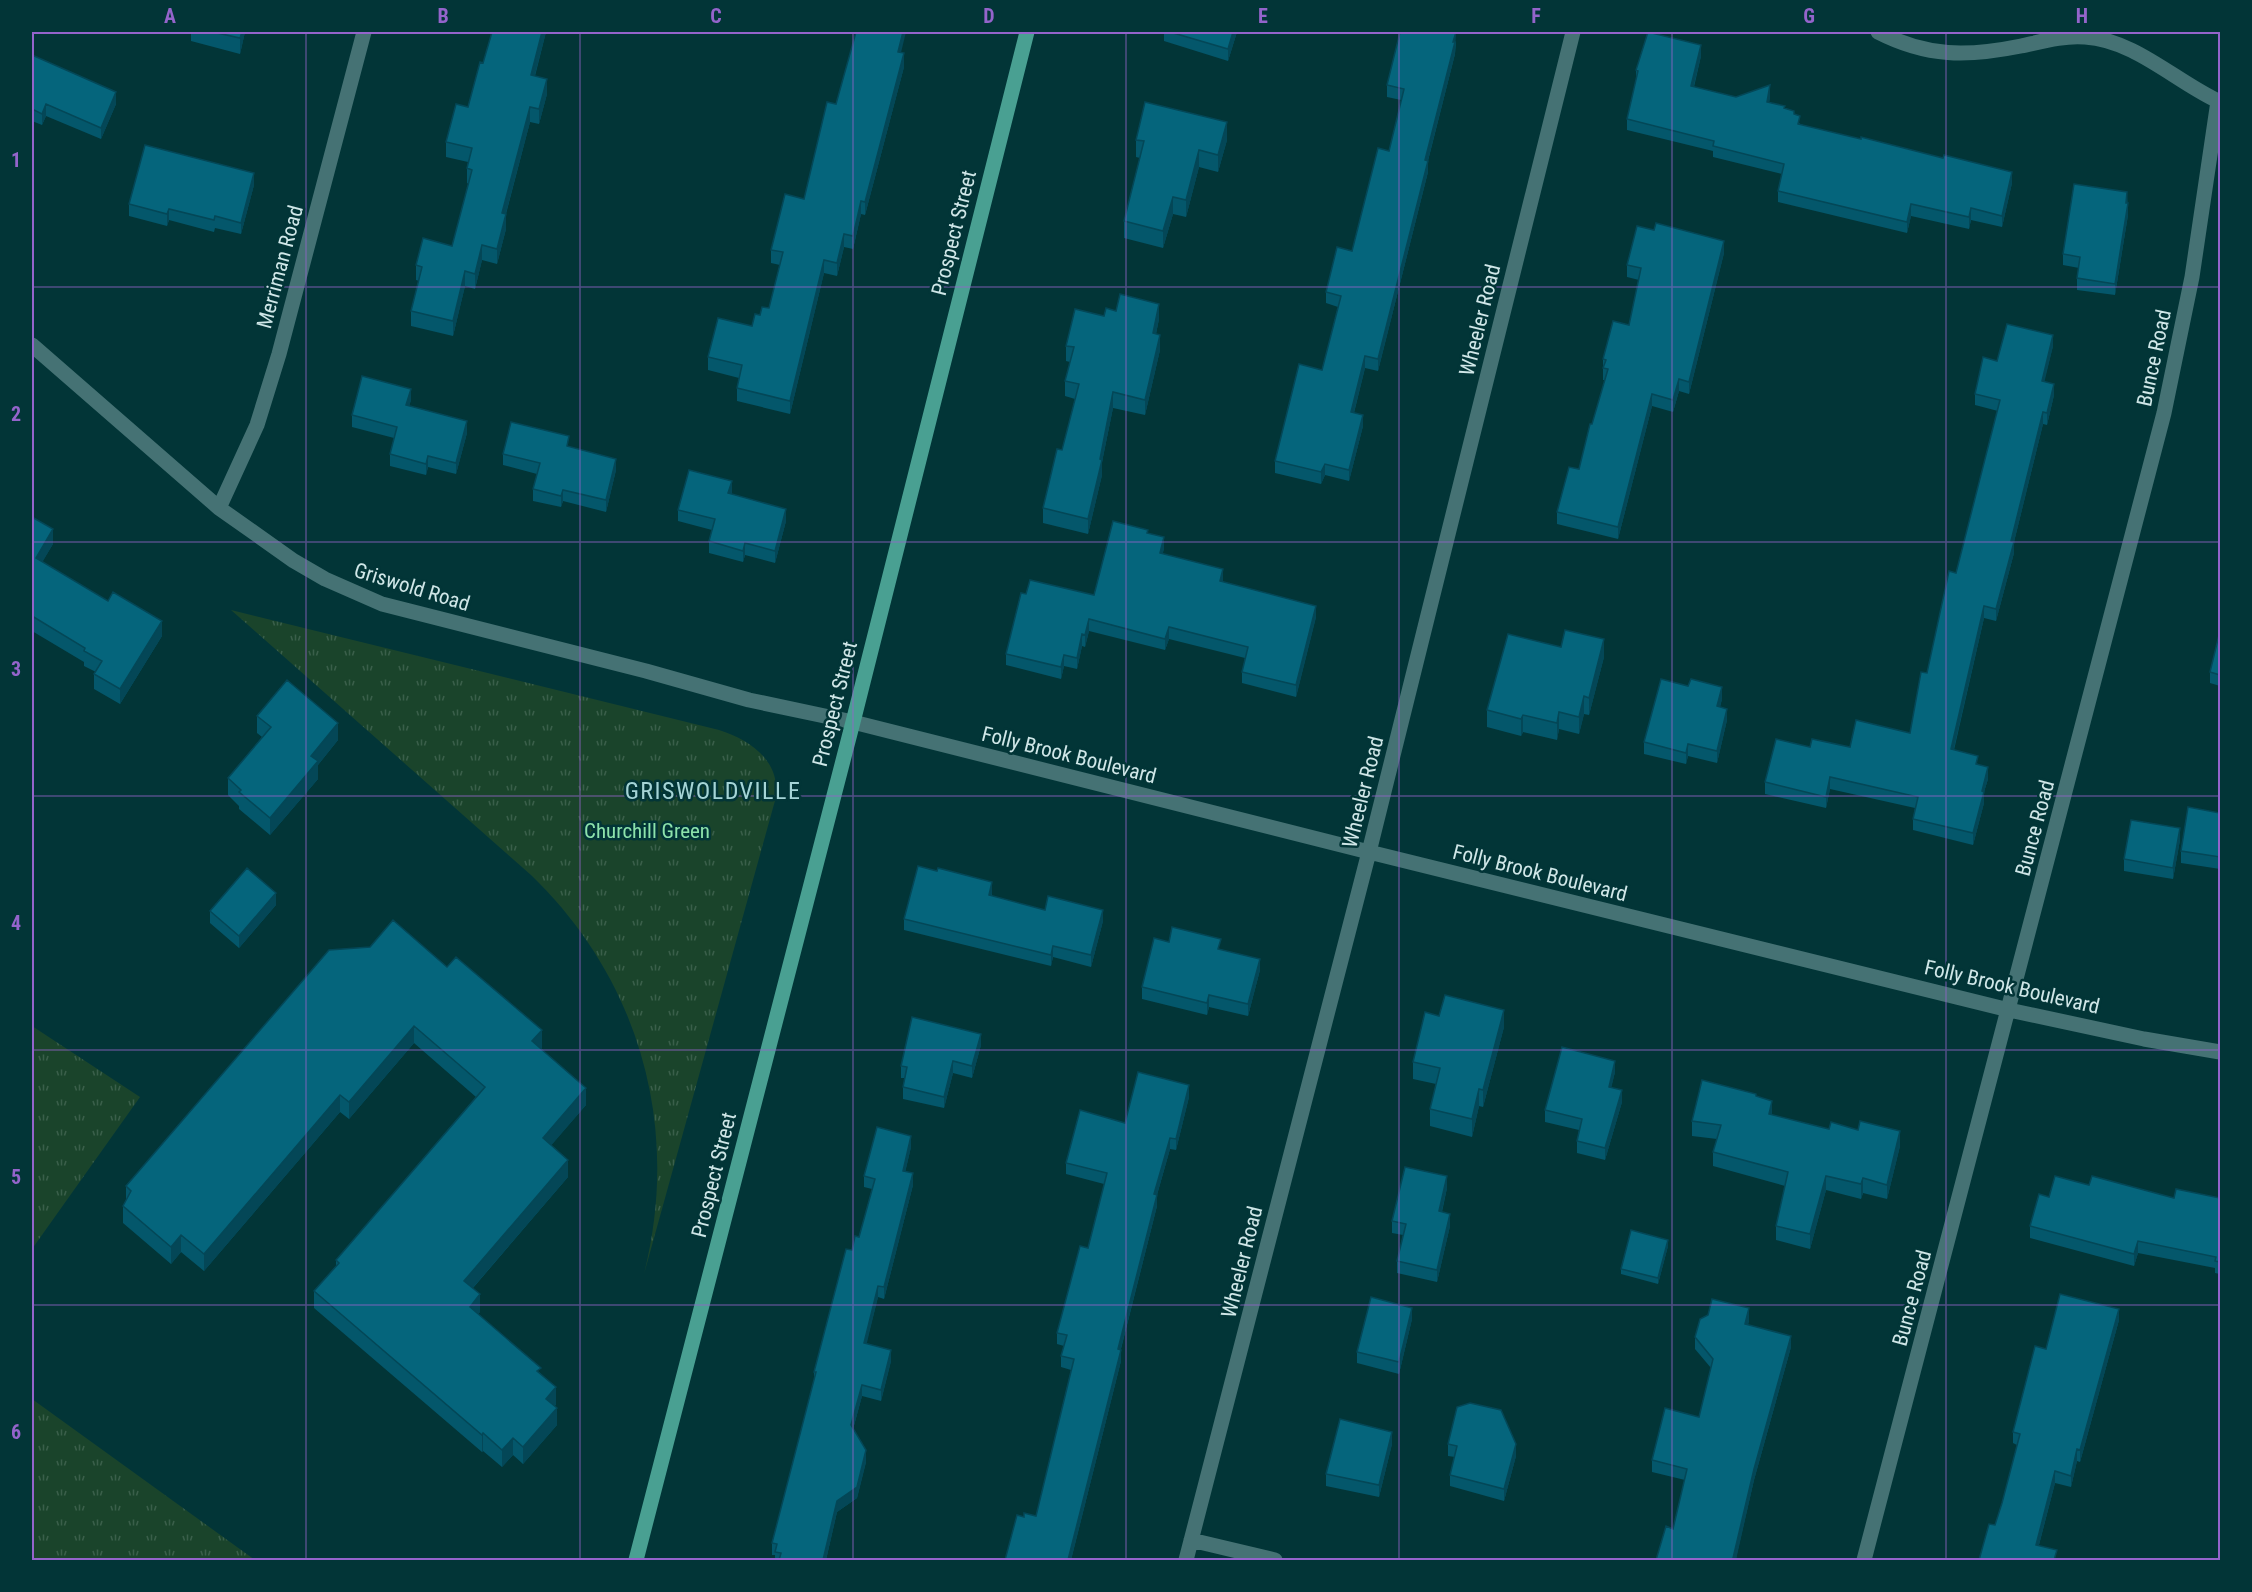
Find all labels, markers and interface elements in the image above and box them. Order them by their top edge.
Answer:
text: A [164,4,176,28]
text: B [437,4,449,28]
text: C [710,4,722,28]
text: D [983,4,995,28]
text: E [1258,4,1268,28]
text: F [1531,4,1541,28]
text: G [1803,4,1815,28]
text: H [2076,4,2088,28]
text: 1 [11,148,21,172]
street label: Prospect Street [927,168,981,298]
street label: Merriman Road [252,203,308,331]
street label: Wheeler Road [1455,262,1505,378]
street label: Bunce Road [2132,307,2176,409]
text: 2 [11,402,21,426]
street label: Griswold Road [351,558,473,616]
street label: Prospect Street [808,639,862,769]
text: 3 [11,657,21,681]
street label: Folly Brook Boulevard [979,722,1159,788]
street label: Wheeler Road [1338,734,1388,850]
district label: GRISWOLDVILLE [625,777,801,805]
street label: Bunce Road [2011,777,2059,879]
park label: Churchill Green [584,819,710,843]
street label: Folly Brook Boulevard [1450,840,1630,906]
text: 4 [11,911,21,935]
street label: Folly Brook Boulevard [1922,955,2102,1019]
street label: Prospect Street [687,1110,741,1240]
text: 5 [11,1165,21,1189]
street label: Wheeler Road [1217,1204,1267,1320]
street label: Bunce Road [1888,1247,1936,1349]
text: 6 [11,1420,21,1444]

